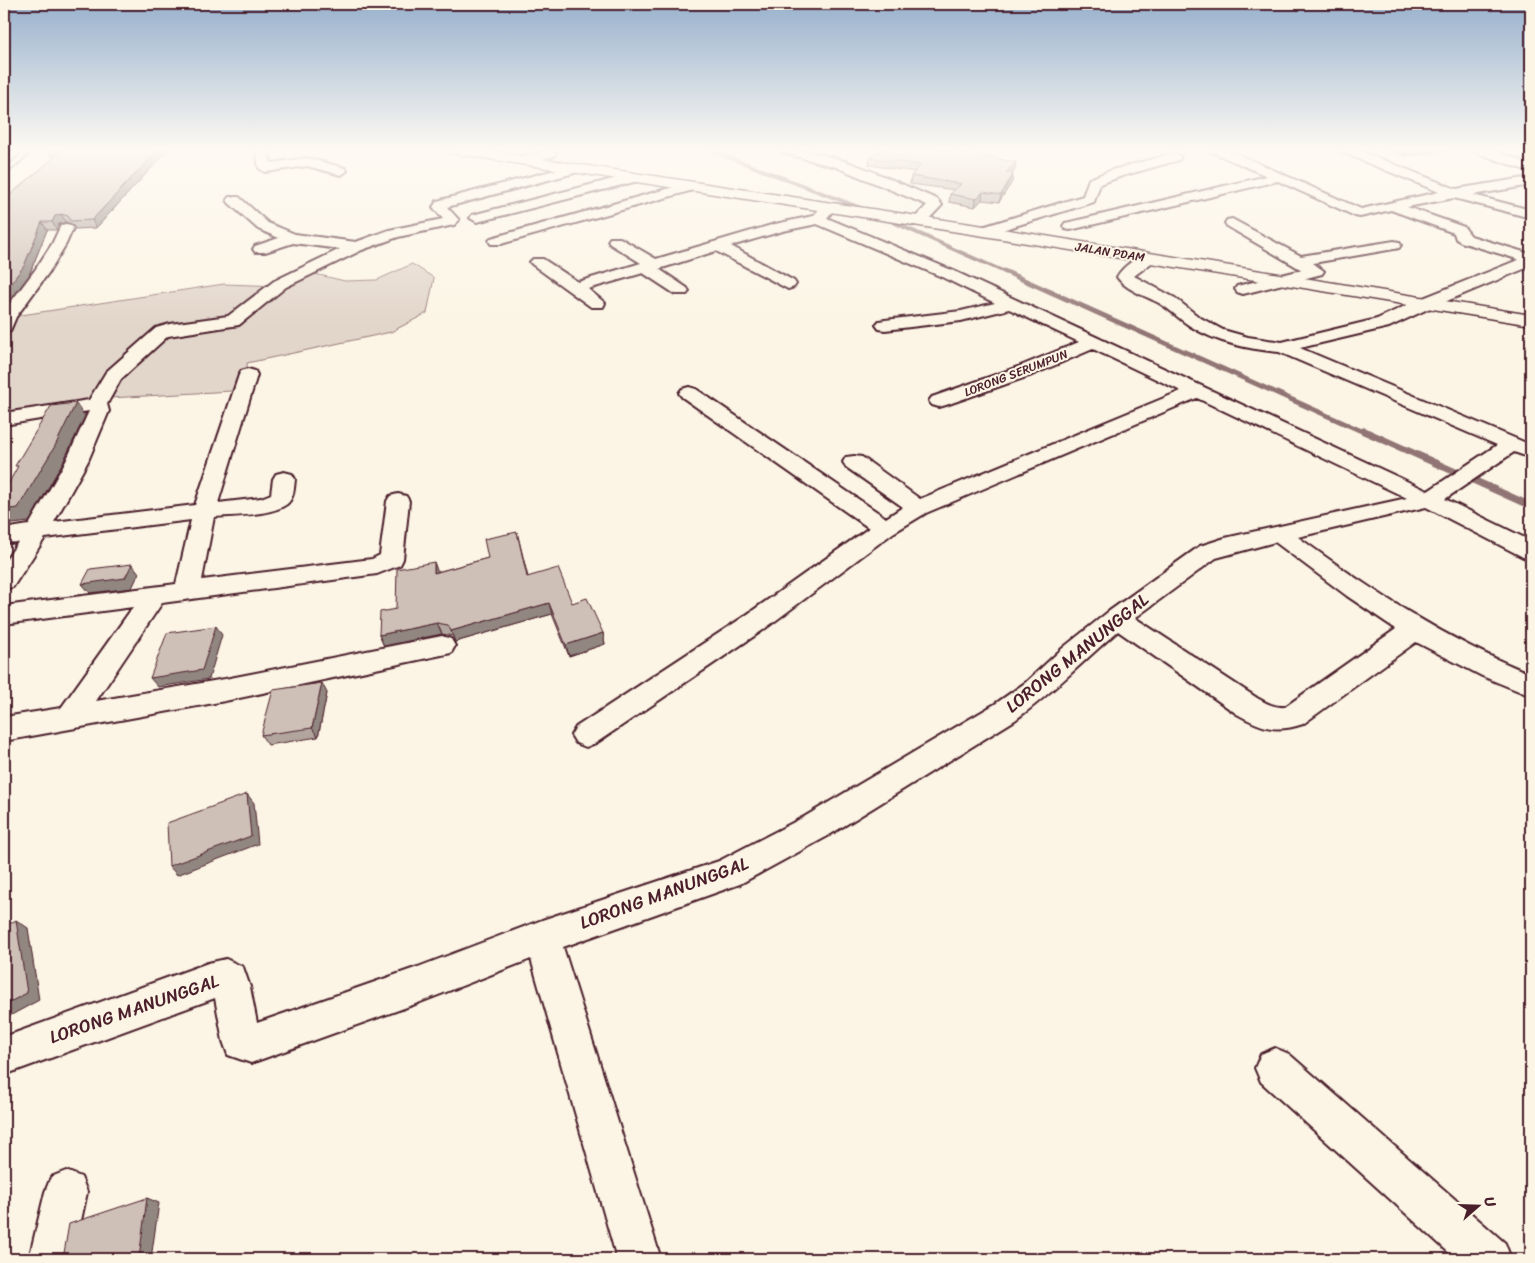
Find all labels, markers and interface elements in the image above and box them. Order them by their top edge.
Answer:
street label: JALAN PDAM [1073,235,1147,268]
street label: LORONG SERUMPUN [961,343,1072,403]
street label: LORONG MANUNGGAL [998,584,1157,721]
street label: LORONG MANUNGGAL [575,847,754,938]
street label: LORONG MANUNGGAL [45,965,224,1053]
north arrow [1452,1180,1502,1230]
text: U [1476,1193,1503,1211]

